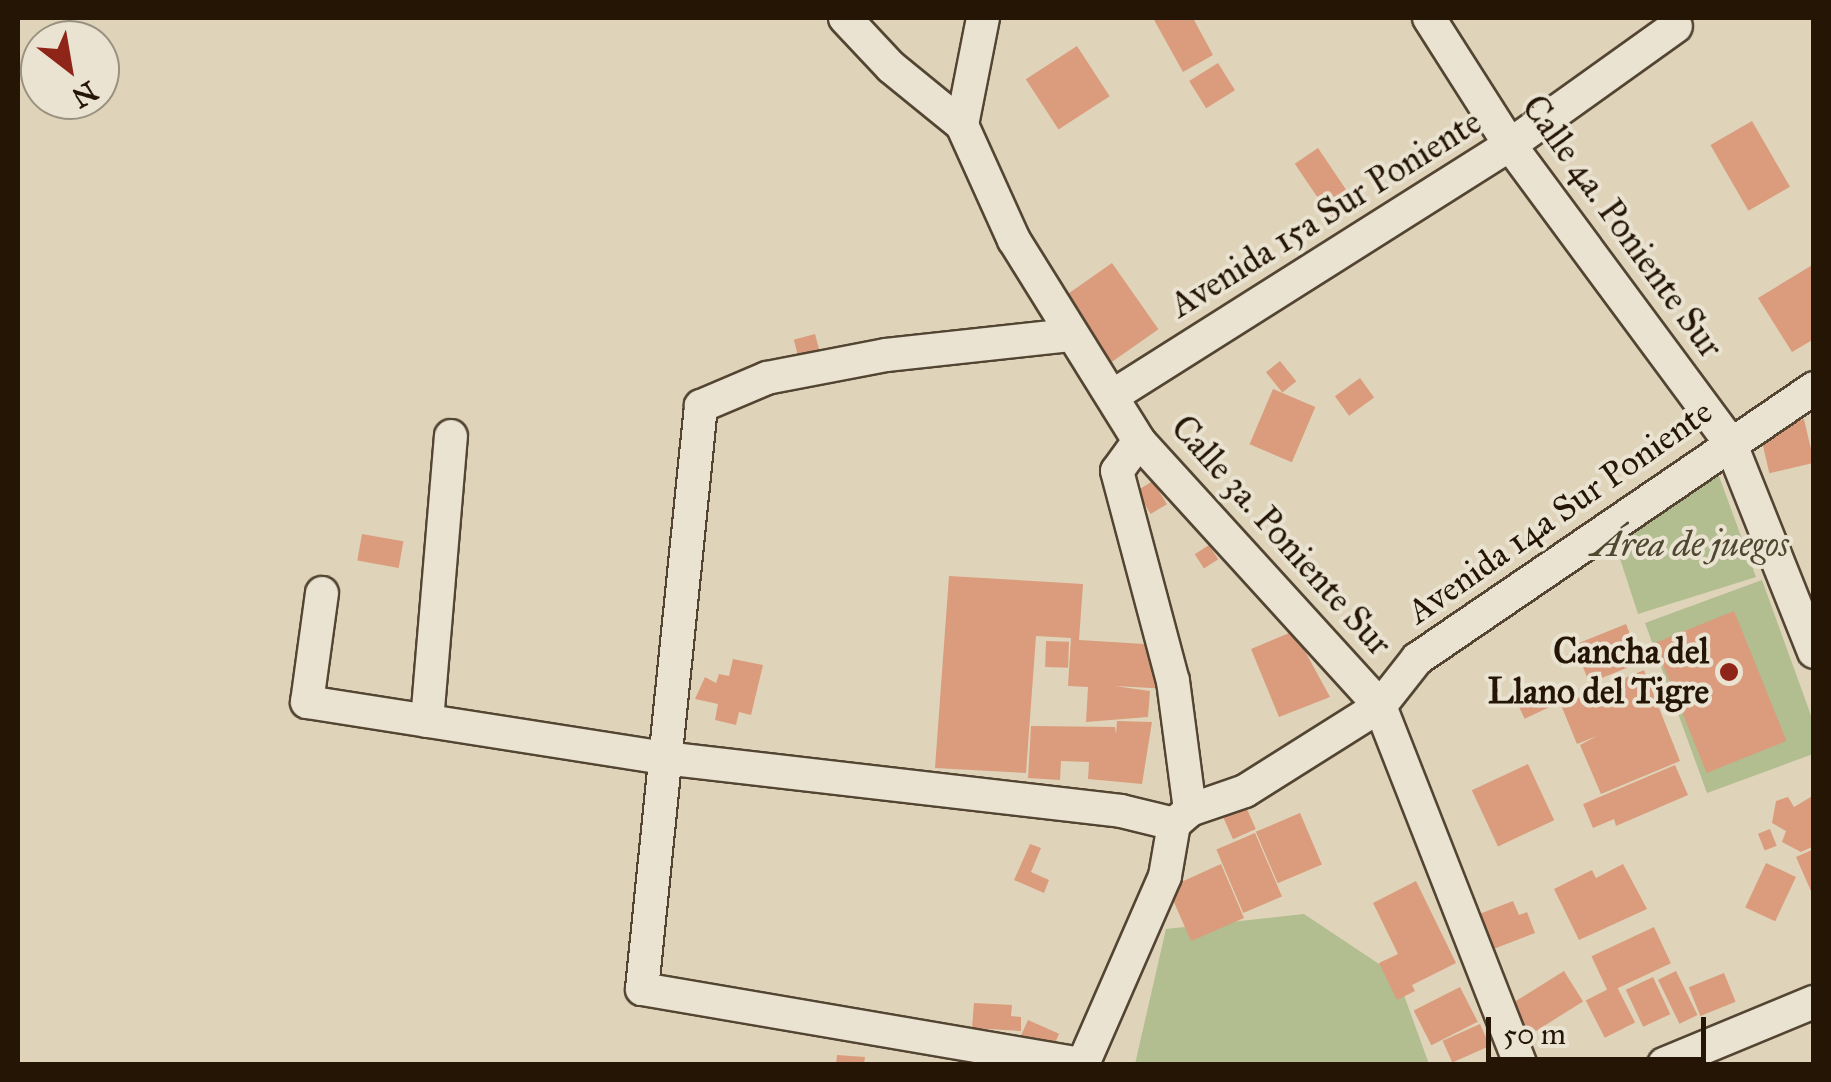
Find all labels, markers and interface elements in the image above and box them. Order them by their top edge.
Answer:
north arrow [20,20,120,120]
text: N [65,73,104,116]
street label: Calle 4a. Poniente Sur [1513,87,1731,367]
street label: Avenida 15a Sur Poniente [1163,101,1489,327]
street label: Avenida 14a Sur Poniente [1400,391,1720,633]
street label: Calle 3a. Poniente Sur [1162,407,1400,665]
park label: Área de juegos [1591,524,1789,566]
place label: Cancha del Llano del Tigre [1488,631,1709,713]
marker: Cancha del Llano del Tigre [1718,661,1740,683]
scale bar [1491,997,1711,1059]
text: 50 m [1503,1016,1566,1052]

